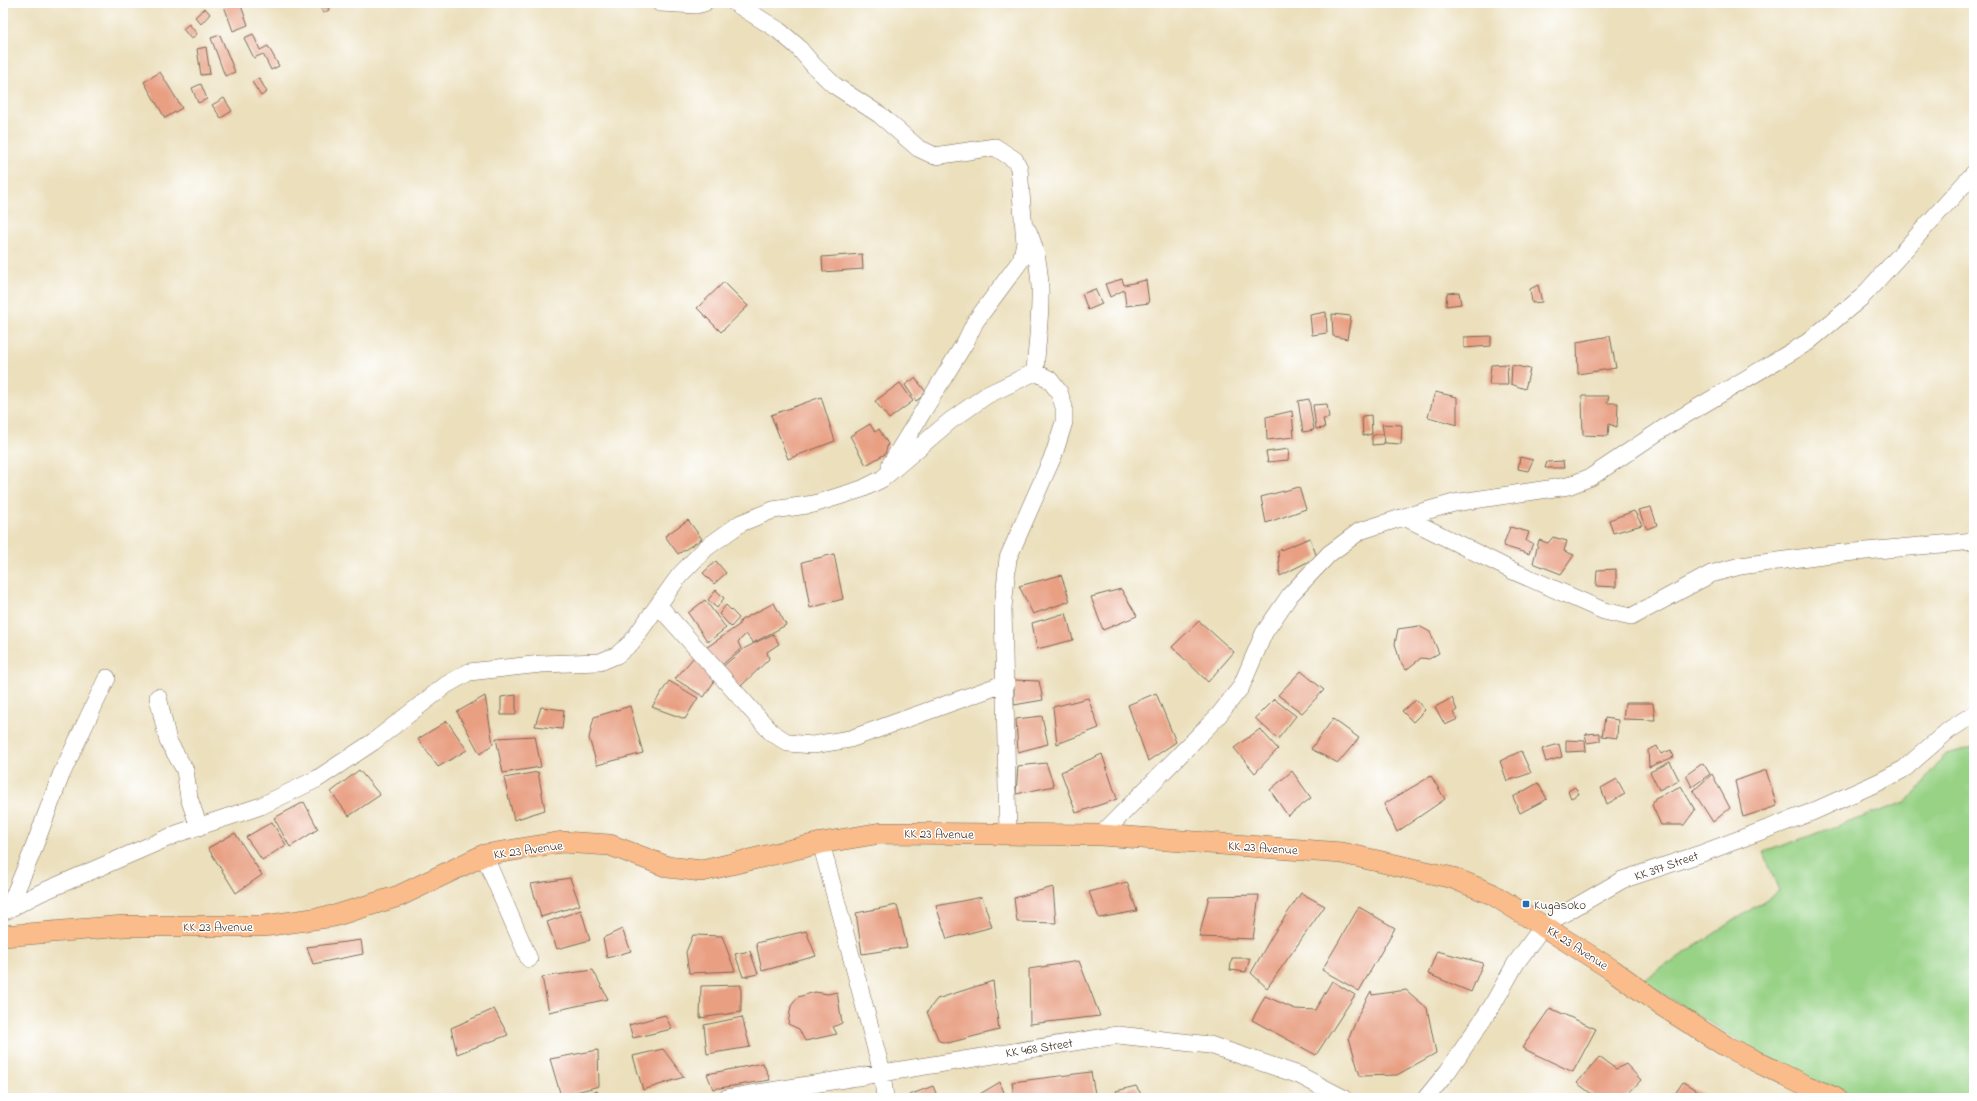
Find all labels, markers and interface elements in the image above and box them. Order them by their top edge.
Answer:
street label: KK 23 Avenue [904,824,974,845]
street label: KK 23 Avenue [492,836,564,865]
street label: KK 23 Avenue [1227,837,1299,860]
street label: KK 397 Street [1632,846,1702,886]
place label: Kugasoko [1534,896,1586,916]
marker: Kugasoko [1521,899,1531,909]
street label: KK 23 Avenue [183,918,253,937]
street label: KK 23 Avenue [1543,921,1612,975]
street label: KK 468 Street [1004,1034,1075,1063]

